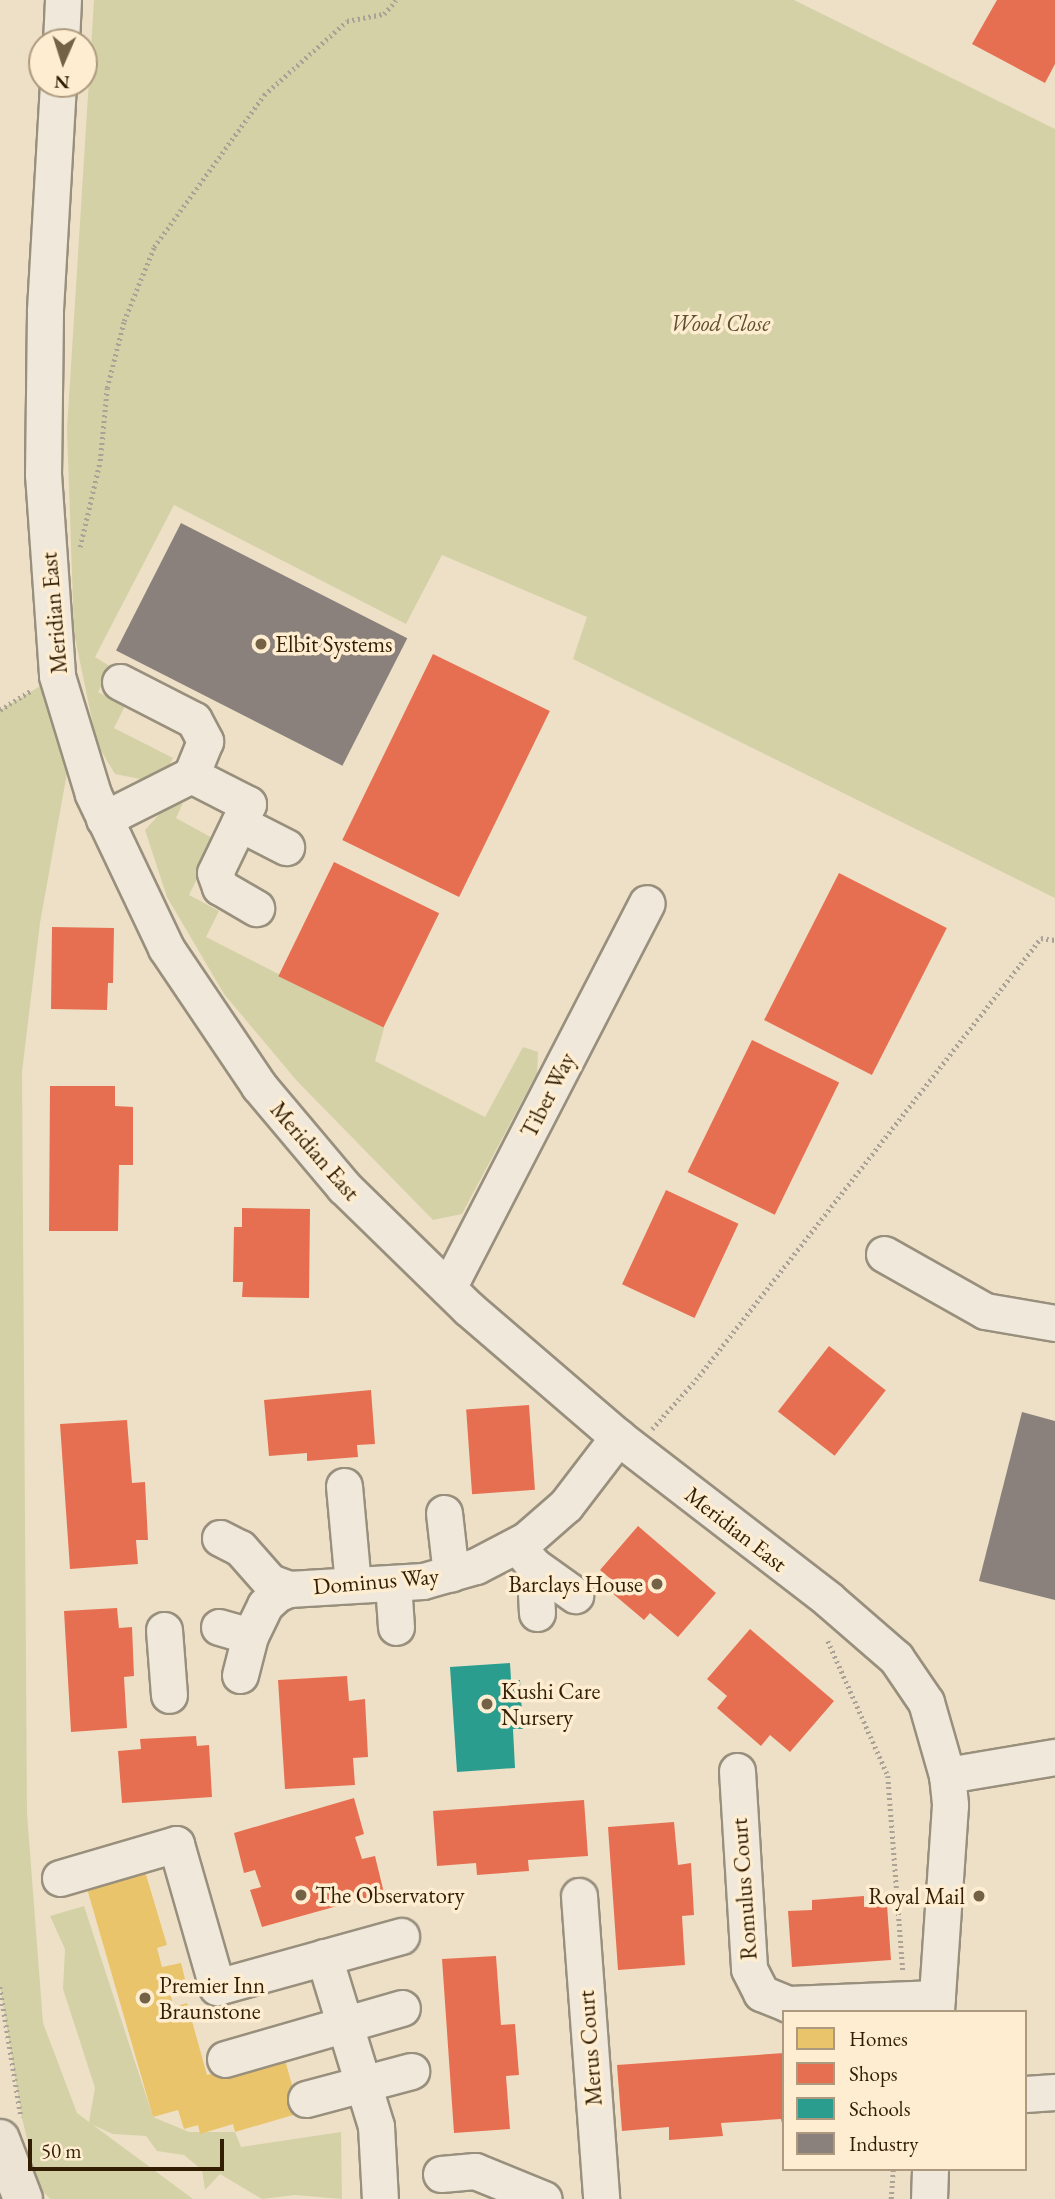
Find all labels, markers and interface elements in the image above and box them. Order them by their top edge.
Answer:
north arrow [28,28,98,98]
text: N [54,70,70,95]
park label: Wood Close [670,309,770,337]
street label: Meridian East [35,551,73,675]
place label: Elbit Systems [275,630,393,658]
marker: Elbit Systems [253,636,269,652]
street label: Tiber Way [515,1048,581,1142]
street label: Meridian East [265,1096,365,1206]
street label: Meridian East [679,1481,793,1577]
street label: Dominus Way [312,1562,440,1600]
place label: Barclays House [508,1570,643,1598]
marker: Barclays House [649,1576,665,1592]
place label: Kushi Care Nursery [501,1677,600,1731]
marker: Kushi Care Nursery [479,1696,495,1712]
street label: Romulus Court [725,1817,763,1961]
place label: The Observatory [315,1881,465,1909]
place label: Royal Mail [868,1882,965,1910]
marker: The Observatory [293,1887,309,1903]
marker: Royal Mail [971,1888,987,1904]
place label: Premier Inn Braunstone [159,1971,265,2025]
street label: Merus Court [572,1989,608,2107]
marker: Premier Inn Braunstone [137,1990,153,2006]
legend [782,2010,1027,2171]
text: Homes [849,2025,908,2052]
text: Shops [849,2060,898,2087]
text: Schools [849,2095,910,2122]
scale bar [32,2126,228,2170]
text: Industry [849,2130,919,2157]
text: 50 m [41,2137,82,2164]

